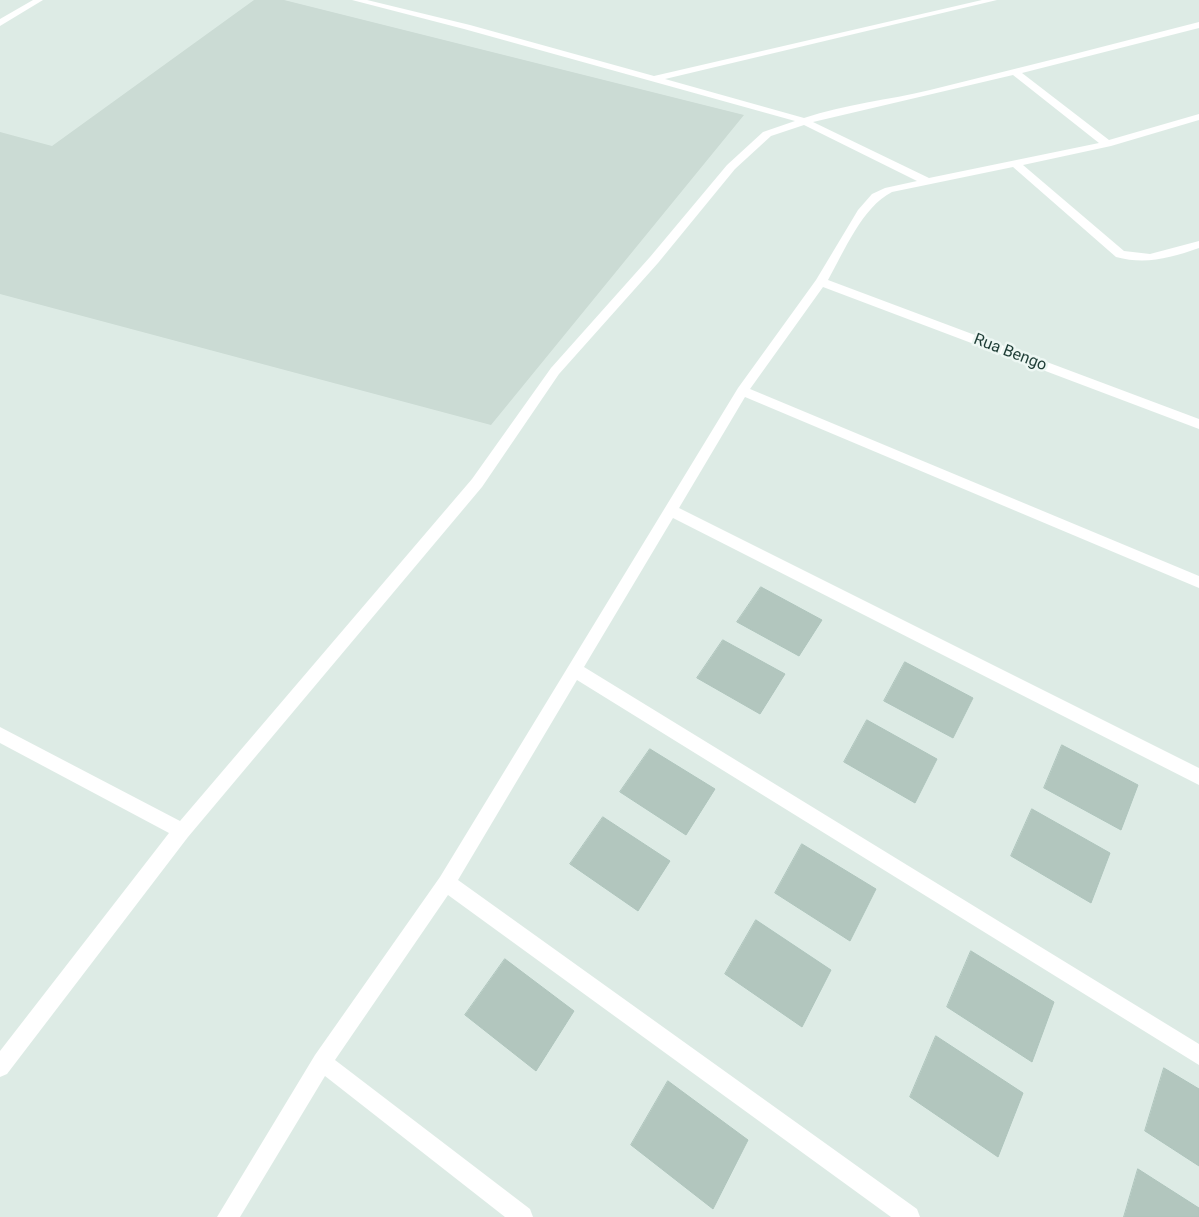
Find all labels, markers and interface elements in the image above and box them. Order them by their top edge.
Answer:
street label: Rua Bengo [971,330,1049,376]

